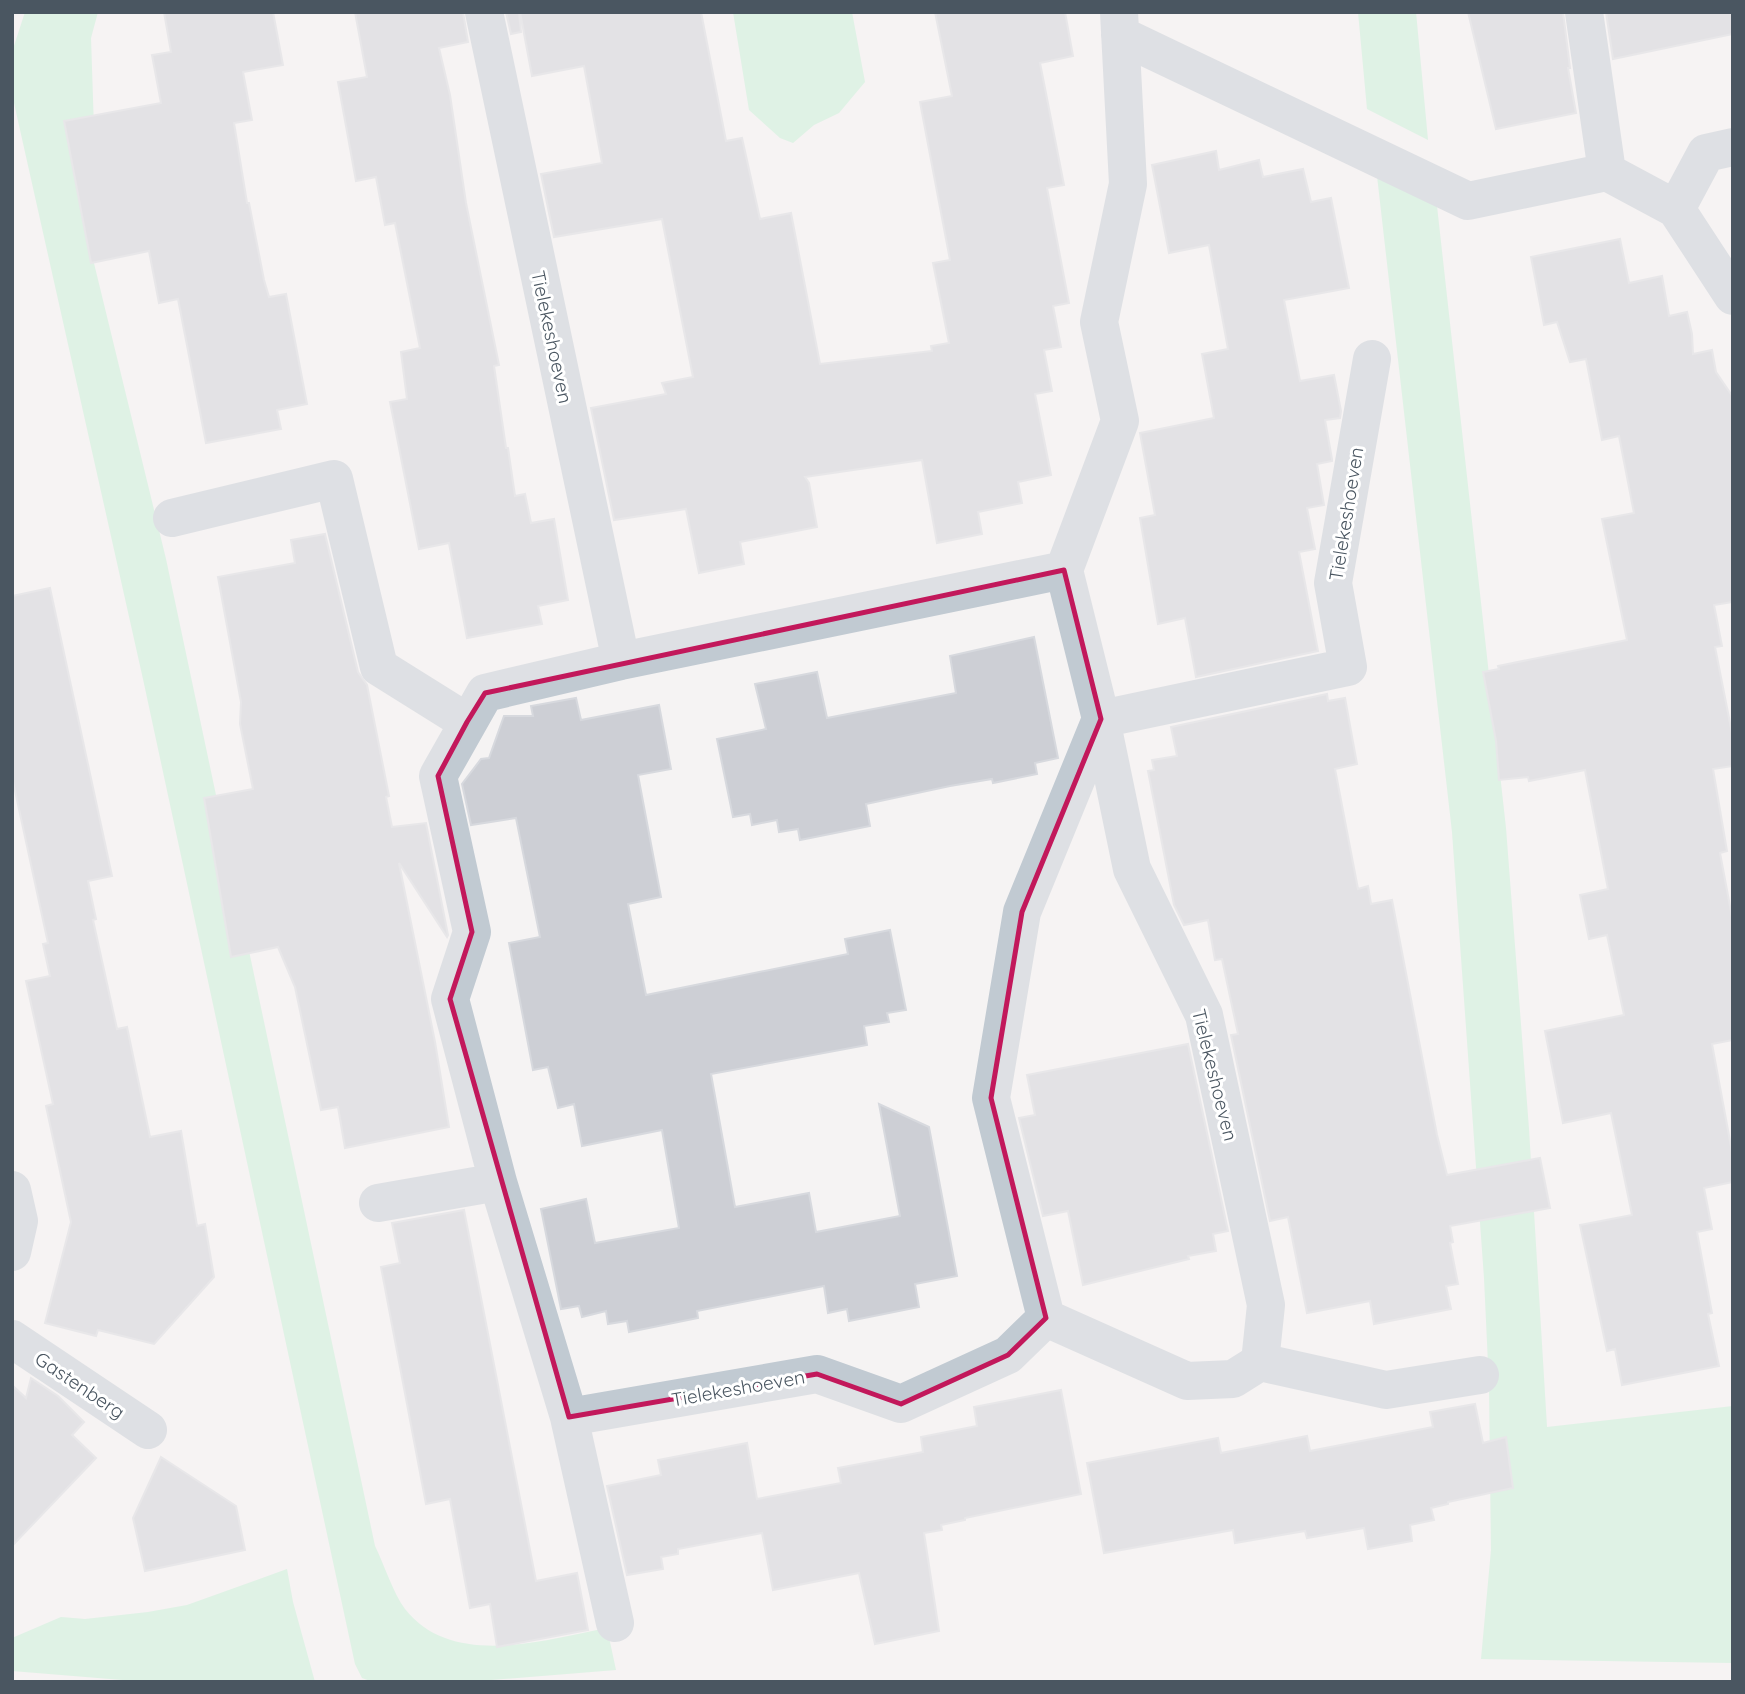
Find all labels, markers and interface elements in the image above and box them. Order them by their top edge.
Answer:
street label: Tielekeshoeven [526,268,578,406]
street label: Tielekeshoeven [1324,445,1368,583]
street label: Tielekeshoeven [1187,1007,1243,1143]
street label: Gastenberg [31,1346,129,1424]
street label: Tielekeshoeven [669,1364,807,1412]

